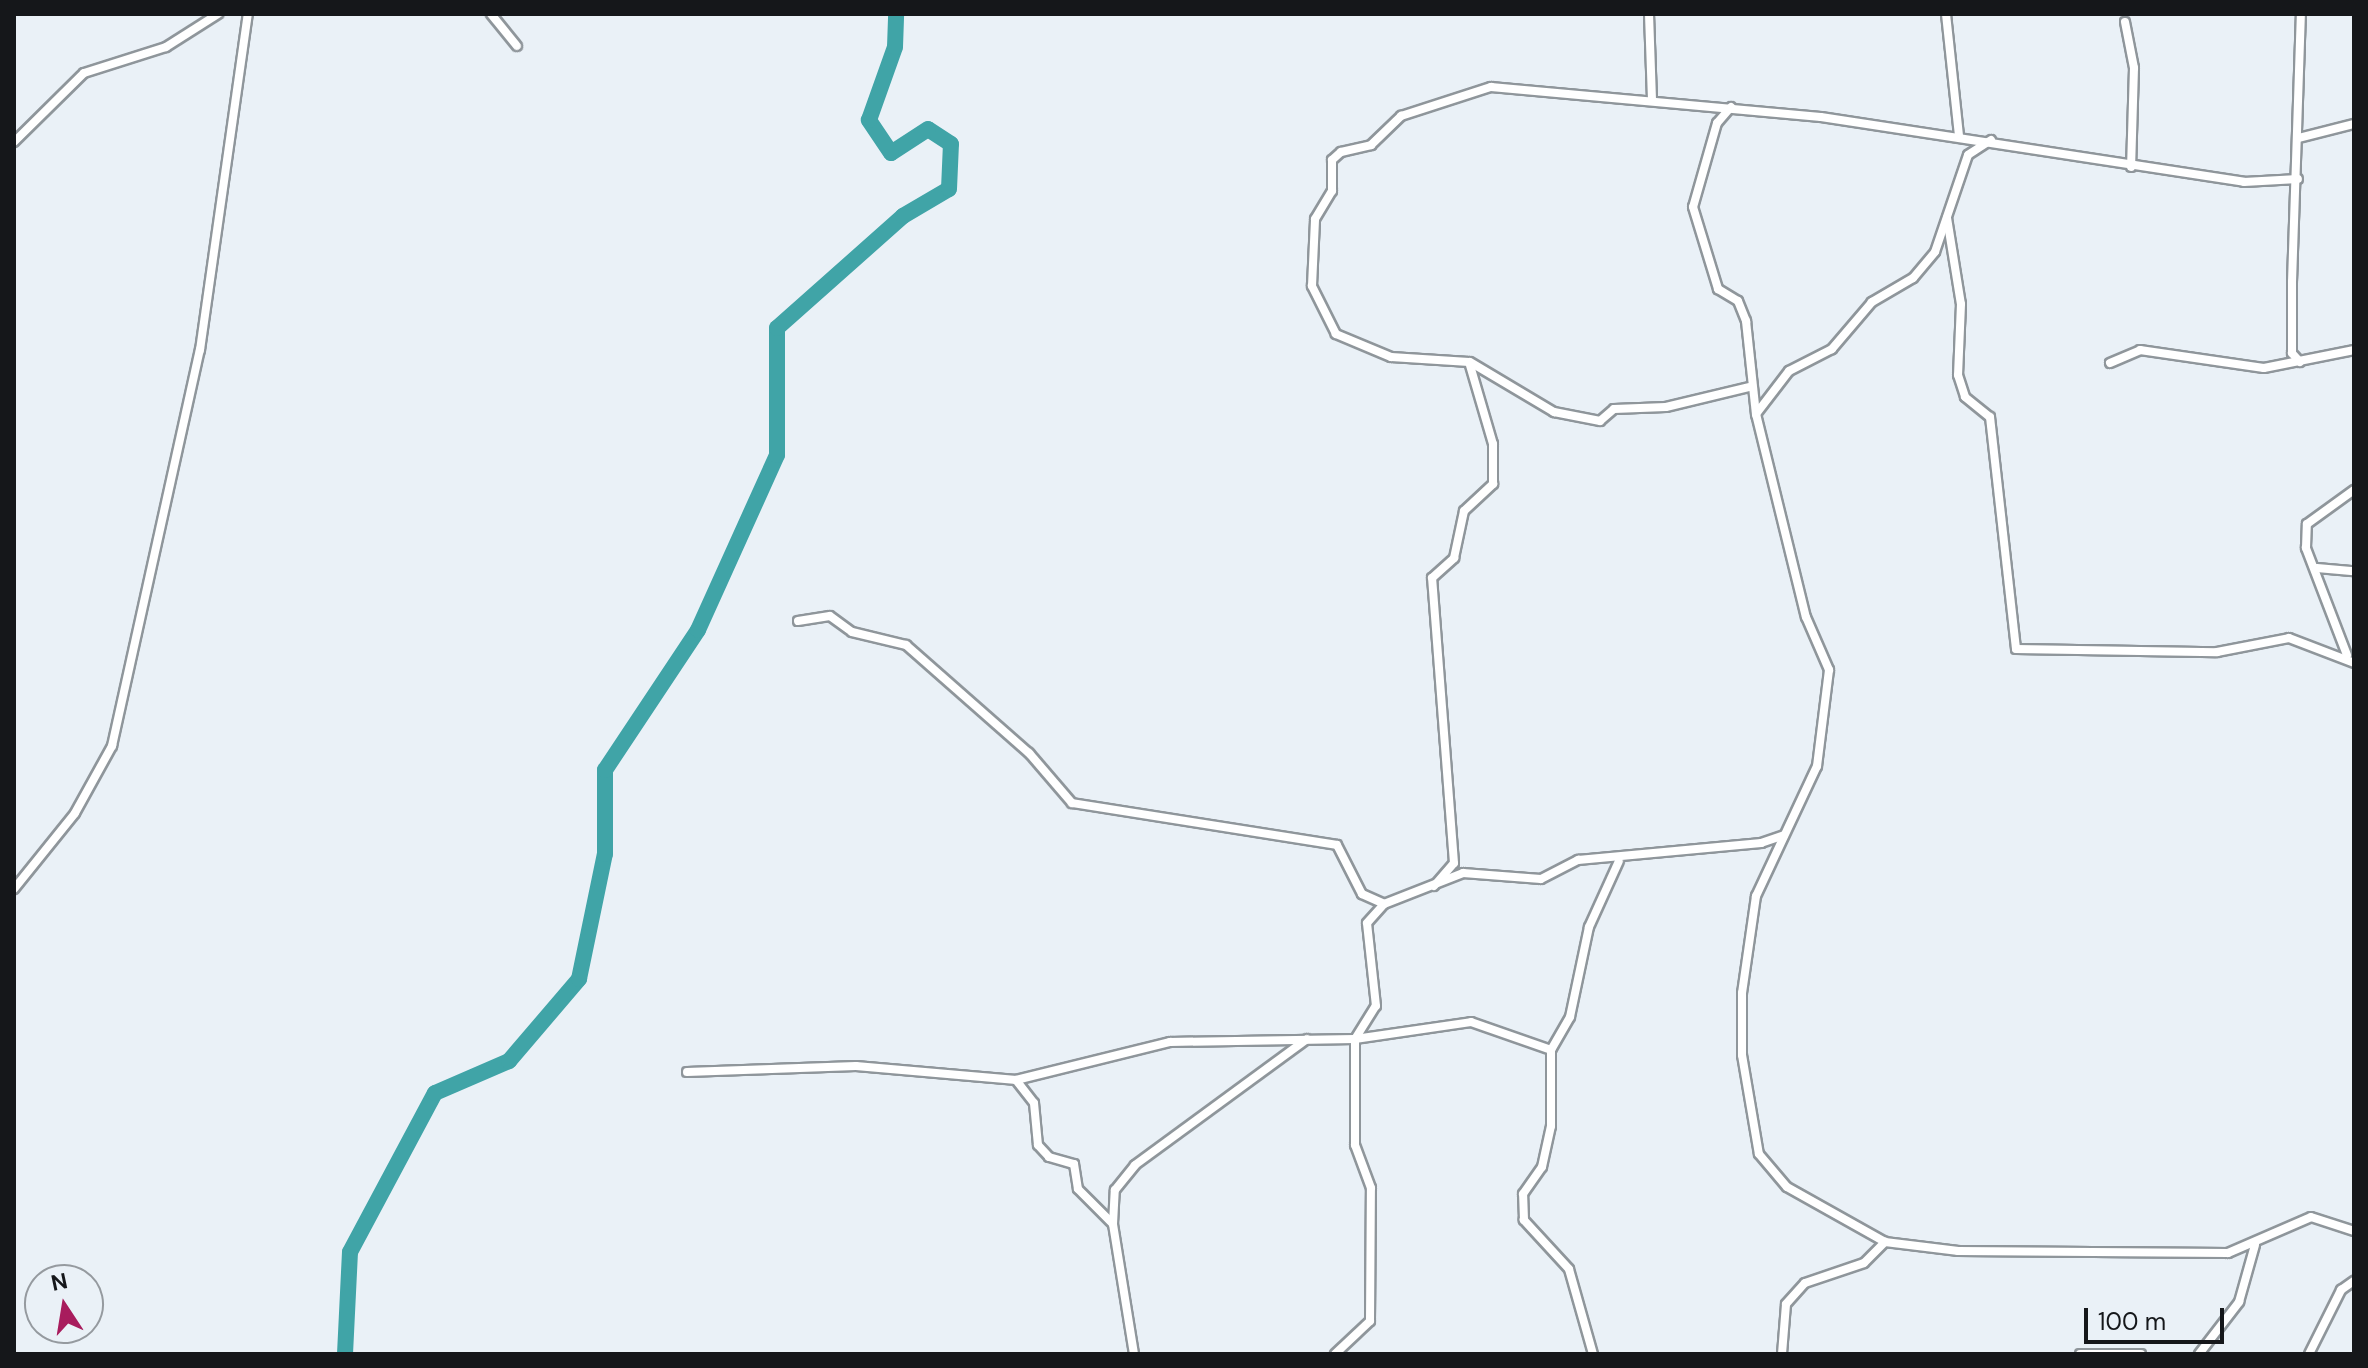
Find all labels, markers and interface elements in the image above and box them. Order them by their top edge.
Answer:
north arrow [24,1264,104,1344]
text: N [48,1266,70,1298]
scale bar [2088,1292,2228,1342]
text: 100 m [2098,1306,2166,1337]

